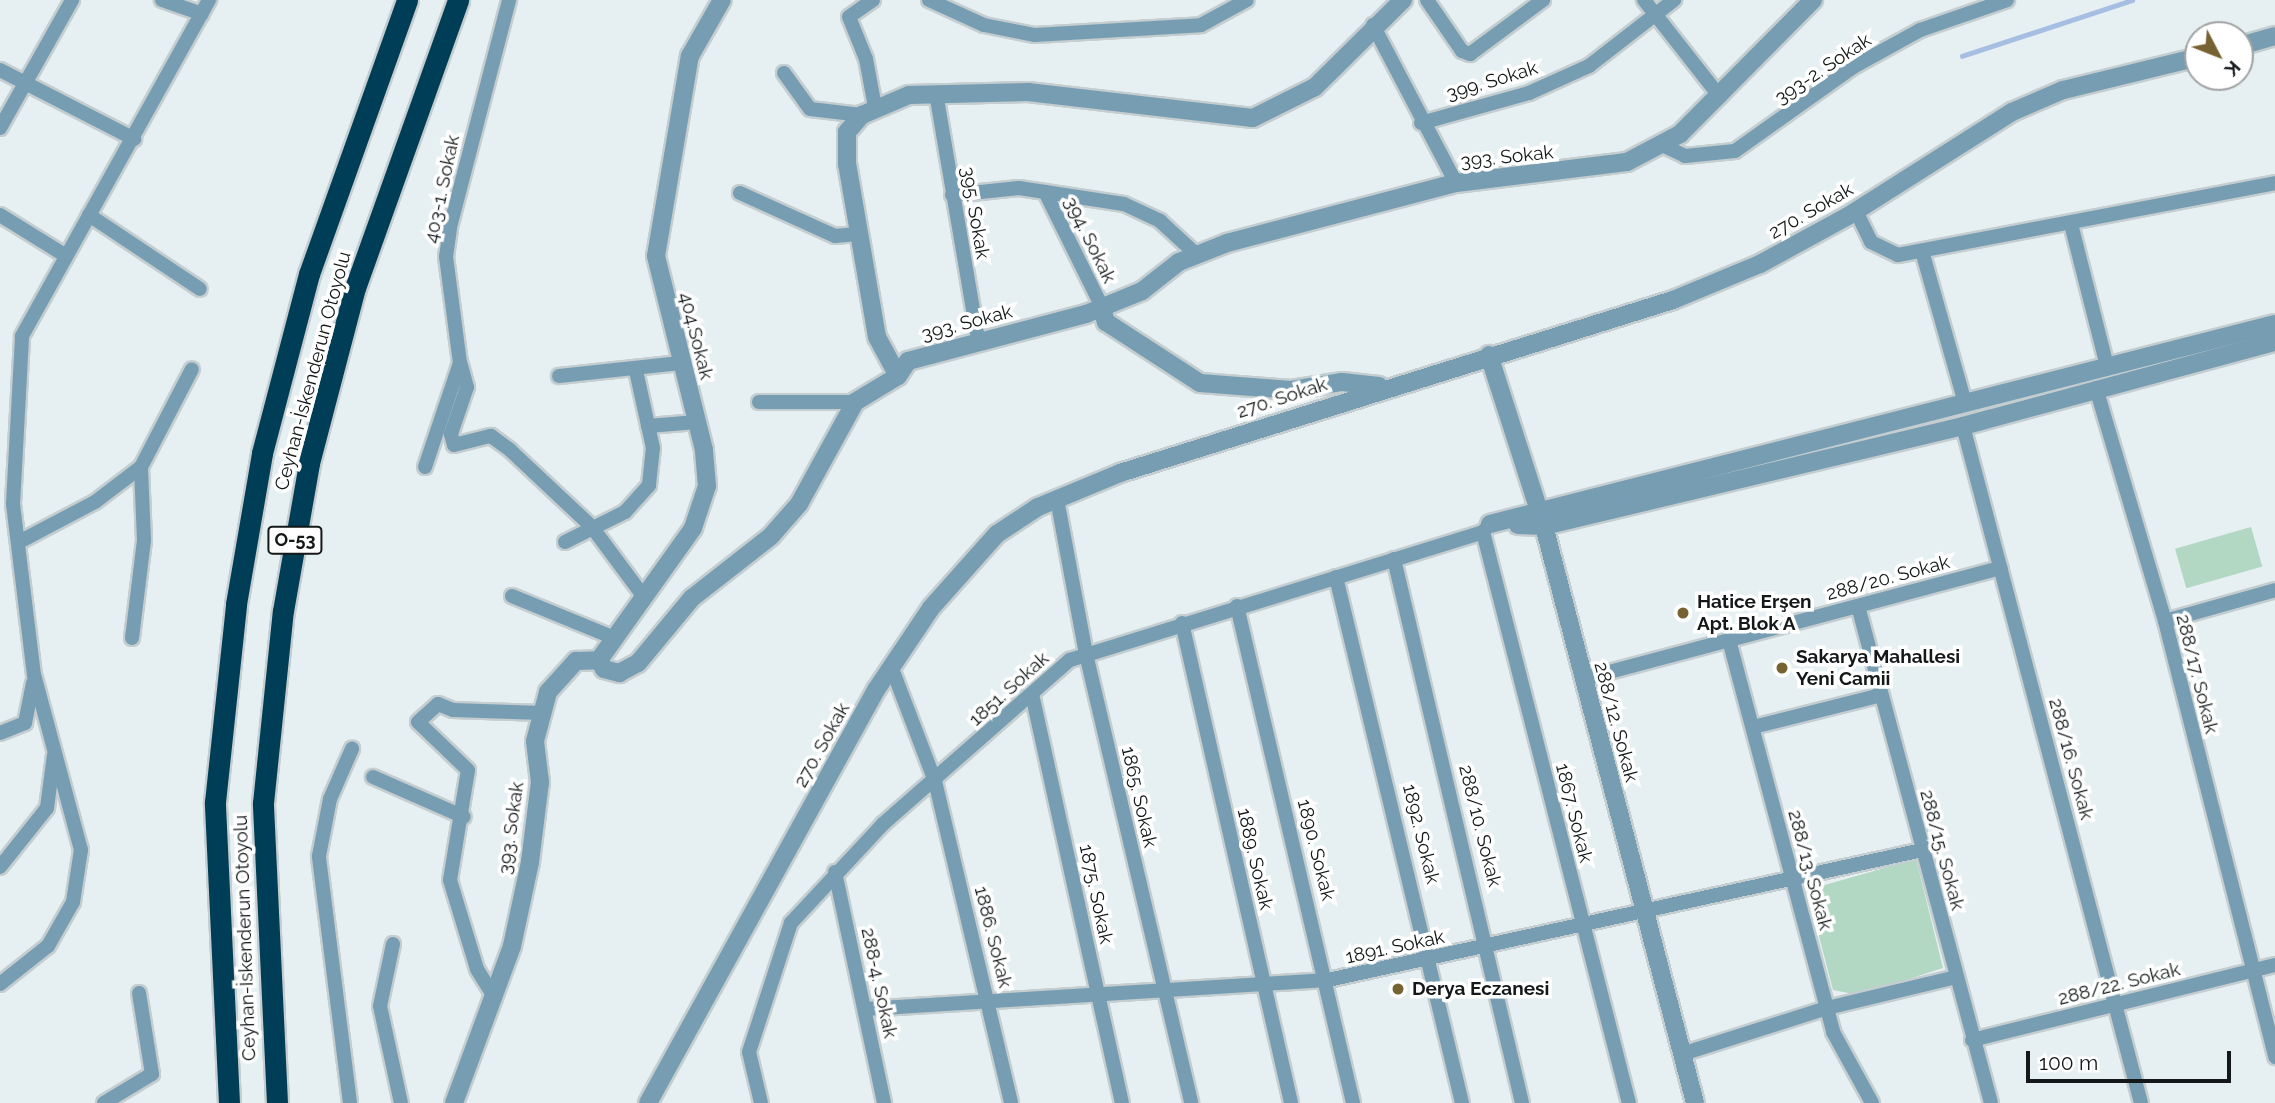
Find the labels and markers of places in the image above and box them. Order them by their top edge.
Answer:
place label: Hatice Erşen Apt. Blok A [1697,591,1812,635]
marker: Hatice Erşen Apt. Blok A [1675,605,1691,621]
place label: Sakarya Mahallesi Yeni Camii [1796,646,1960,690]
marker: Sakarya Mahallesi Yeni Camii [1774,660,1790,676]
place label: Derya Eczanesi [1412,978,1549,1000]
marker: Derya Eczanesi [1390,981,1406,997]

